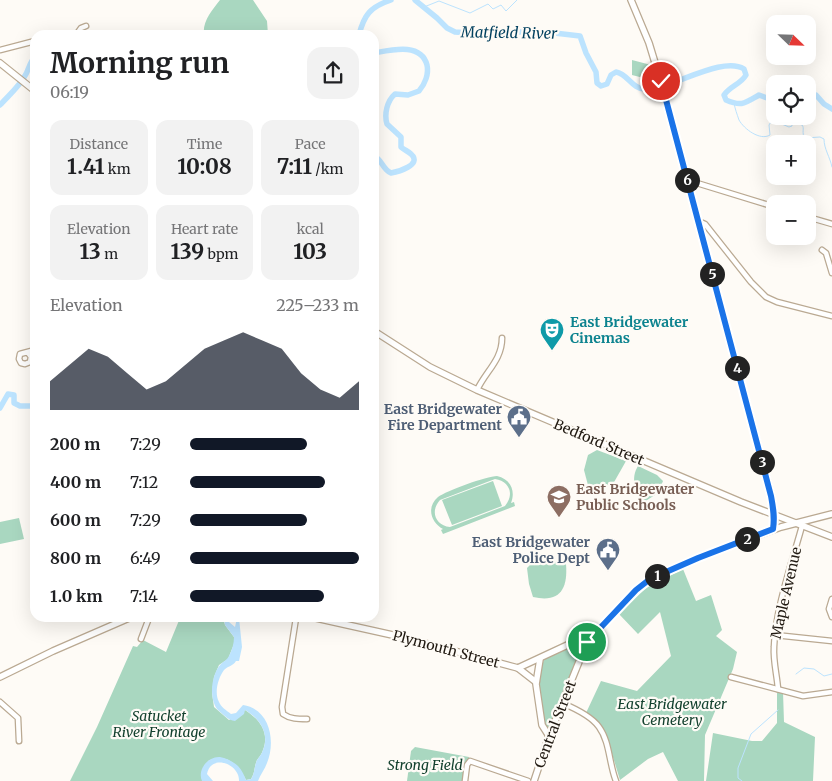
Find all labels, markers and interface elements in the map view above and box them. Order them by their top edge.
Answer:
north arrow [766,15,816,65]
map controls [766,15,816,245]
water label: Matfield River [460,22,558,43]
text: Morning run [50,45,229,81]
button: share [307,47,359,99]
pin [640,60,682,102]
icon: check [647,67,675,95]
button: locate [766,75,816,125]
text: 06:19 [50,82,89,102]
text: Distance [70,135,128,153]
text: Time [187,135,222,153]
text: Pace [295,135,325,153]
button: + [766,135,816,185]
text: 1.41 [67,153,104,180]
text: 10:08 [177,153,232,180]
text: 7:11 [277,153,312,180]
text: km [104,160,131,178]
text: /km [312,160,344,178]
pin: 6 [674,168,700,192]
text: 6 [683,171,692,189]
button: − [766,195,816,245]
text: Elevation [67,220,131,238]
text: Heart rate [171,220,238,238]
text: kcal [296,220,324,238]
text: 13 [80,238,101,265]
text: 139 [171,238,204,265]
text: 103 [293,238,327,265]
text: m [101,245,118,263]
text: bpm [204,245,238,263]
pin: 5 [700,262,724,286]
text: 5 [708,265,717,283]
text: Elevation [50,295,123,315]
text: 225–233 m [276,295,359,315]
place label: East Bridgewater Cinemas [570,313,689,347]
theatre icon: East Bridgewater Cinemas [539,317,565,351]
pin: 4 [724,356,750,380]
text: 4 [733,359,742,377]
place label: East Bridgewater Fire Department [384,400,502,434]
public building icon: East Bridgewater Fire Department [506,404,532,438]
street label: Bedford Street [551,415,647,469]
text: 200 m [50,434,100,454]
text: 7:29 [130,434,161,454]
pin: 3 [750,450,774,474]
text: 3 [758,453,767,471]
text: 400 m [50,472,101,492]
text: 7:12 [130,472,158,492]
place label: East Bridgewater Public Schools [576,480,695,514]
school or university icon: East Bridgewater Public Schools [546,484,572,518]
text: 600 m [50,510,101,530]
text: 7:29 [130,510,161,530]
pin: 2 [734,526,760,552]
text: 2 [743,530,752,548]
place label: East Bridgewater Police Dept [472,533,590,567]
public building icon: East Bridgewater Police Dept [595,537,621,571]
street label: Maple Avenue [767,545,805,641]
text: 800 m [50,548,101,568]
text: 6:49 [130,548,161,568]
pin: 1 [644,564,670,588]
text: 1 [654,567,661,585]
text: 1.0 km [50,586,103,606]
text: 7:14 [130,586,158,606]
pin [566,621,608,663]
street label: Plymouth Street [391,626,502,672]
icon: arrive [573,628,601,656]
street label: Central Street [530,677,580,770]
park label: East Bridgewater Cemetery [617,695,727,729]
park label: Satucket River Frontage [113,707,205,741]
park label: Strong Field [387,756,463,774]

